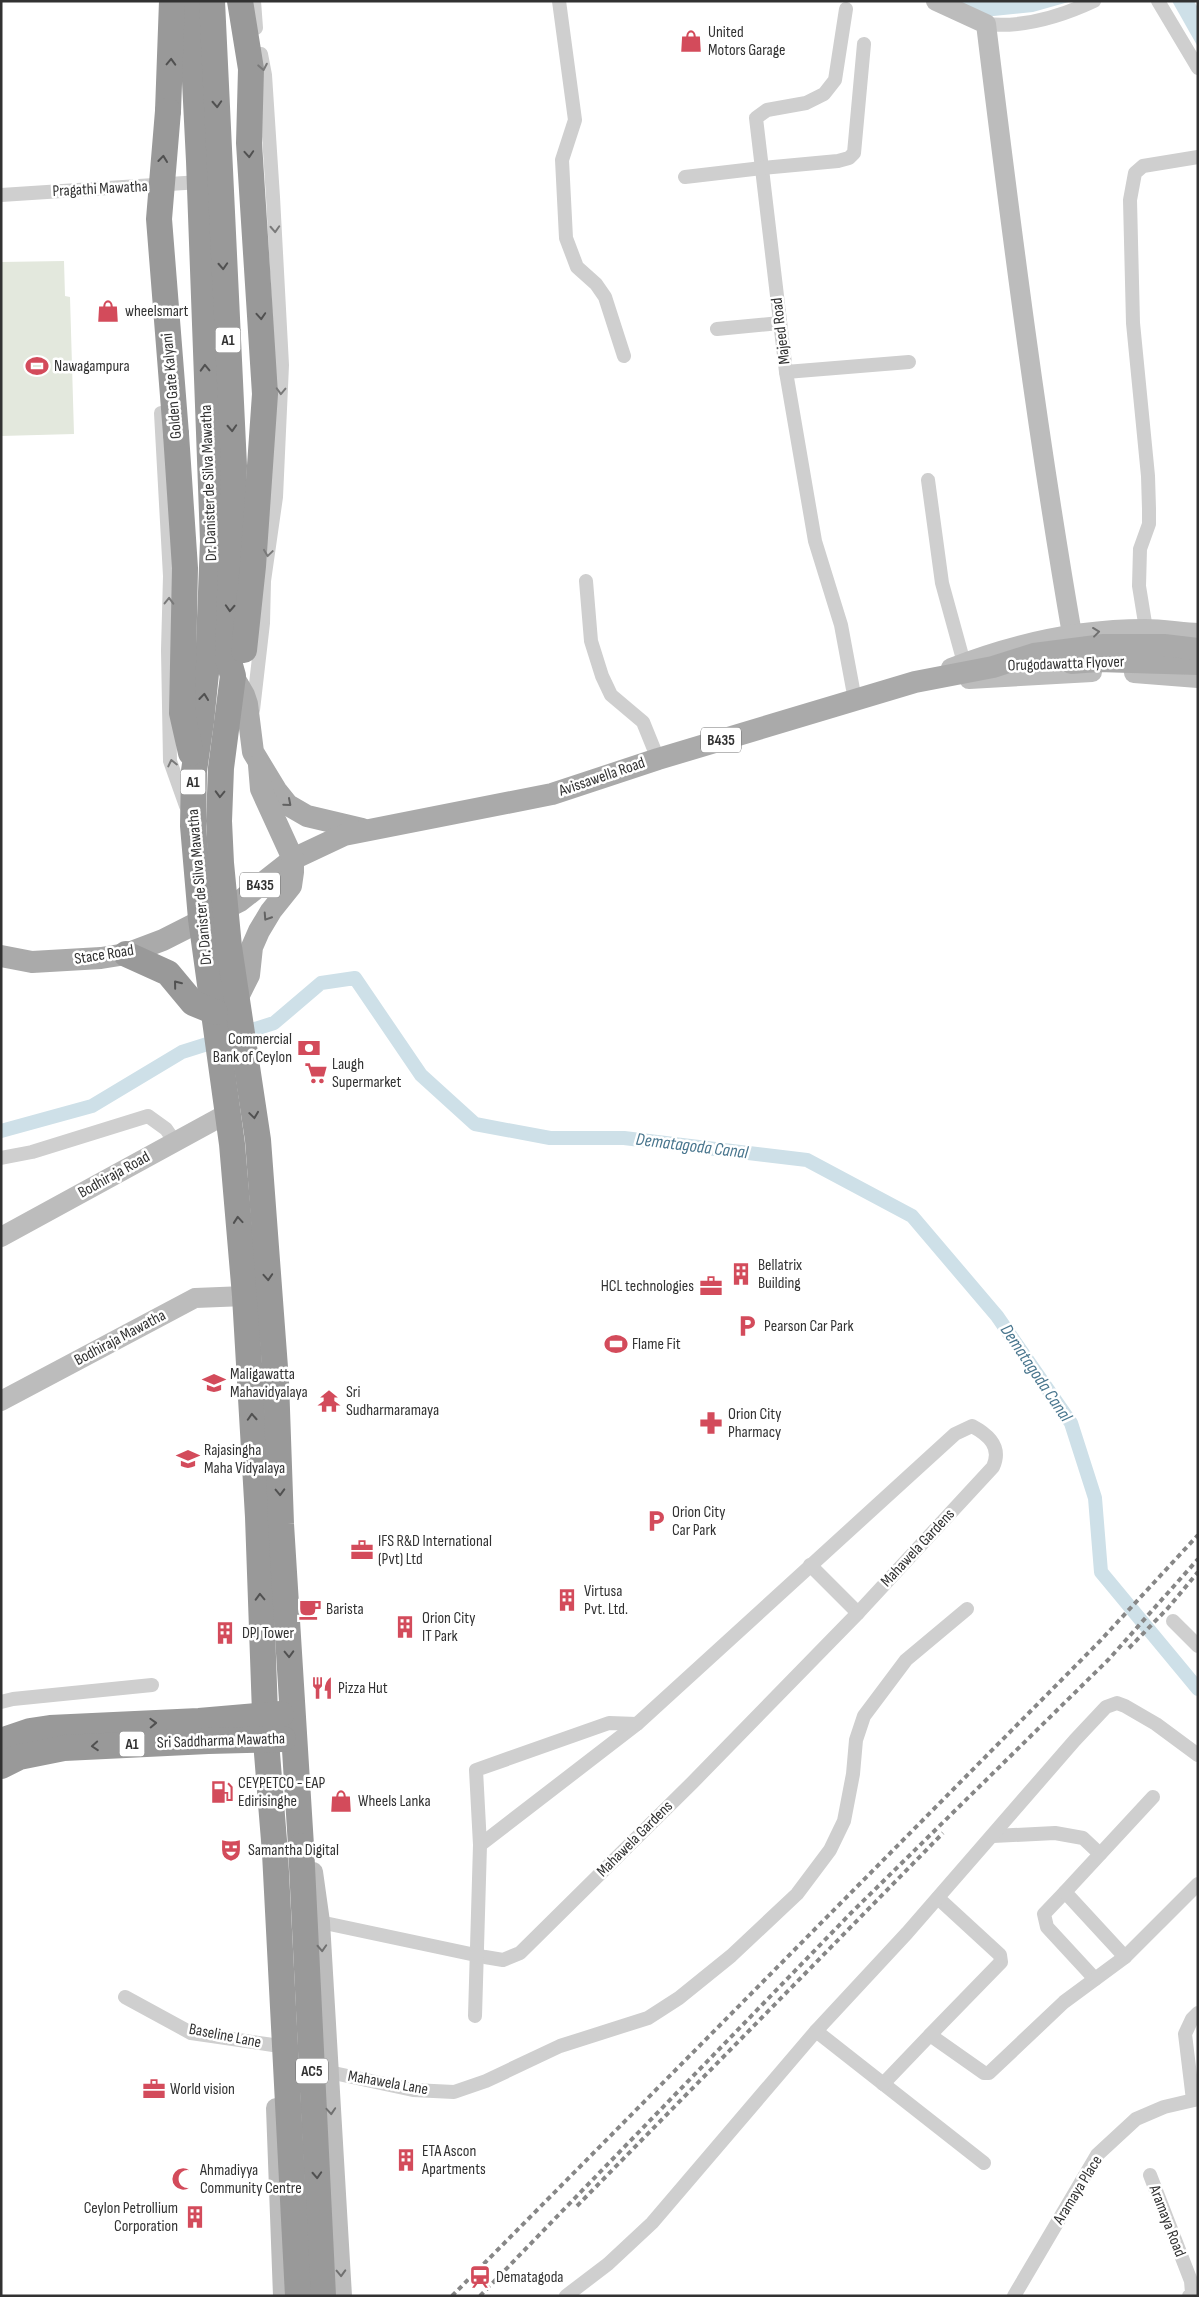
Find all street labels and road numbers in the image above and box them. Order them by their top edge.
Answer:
street label: Pragathi Mawatha [52,177,148,201]
street label: Majeed Road [767,296,795,366]
road number: A1 [216,328,240,352]
street label: Golden Gate Kalyani [158,332,186,440]
street label: Dr. Danister de Silva Mawatha [197,404,221,562]
street label: Orugodawatta Flyover [1007,652,1125,676]
road number: B435 [701,728,741,752]
street label: Avissawella Road [556,753,648,801]
road number: A1 [180,770,206,794]
street label: Dr. Danister de Silva Mawatha [184,808,216,966]
road number: B435 [240,872,280,898]
street label: Stace Road [73,941,135,969]
street label: Bodhiraja Road [75,1148,153,1202]
street label: Bodhiraja Mawatha [71,1306,169,1370]
street label: Mahawela Gardens [877,1505,959,1591]
street label: Sri Saddharma Mawatha [157,1729,285,1753]
road number: A1 [120,1732,144,1756]
street label: Mahawela Gardens [593,1797,677,1881]
street label: Baseline Lane [187,2020,263,2052]
road number: AC5 [296,2058,328,2084]
street label: Mahawela Lane [346,2067,430,2099]
street label: Aramaya Place [1049,2152,1107,2229]
street label: Aramaya Road [1144,2182,1189,2260]

